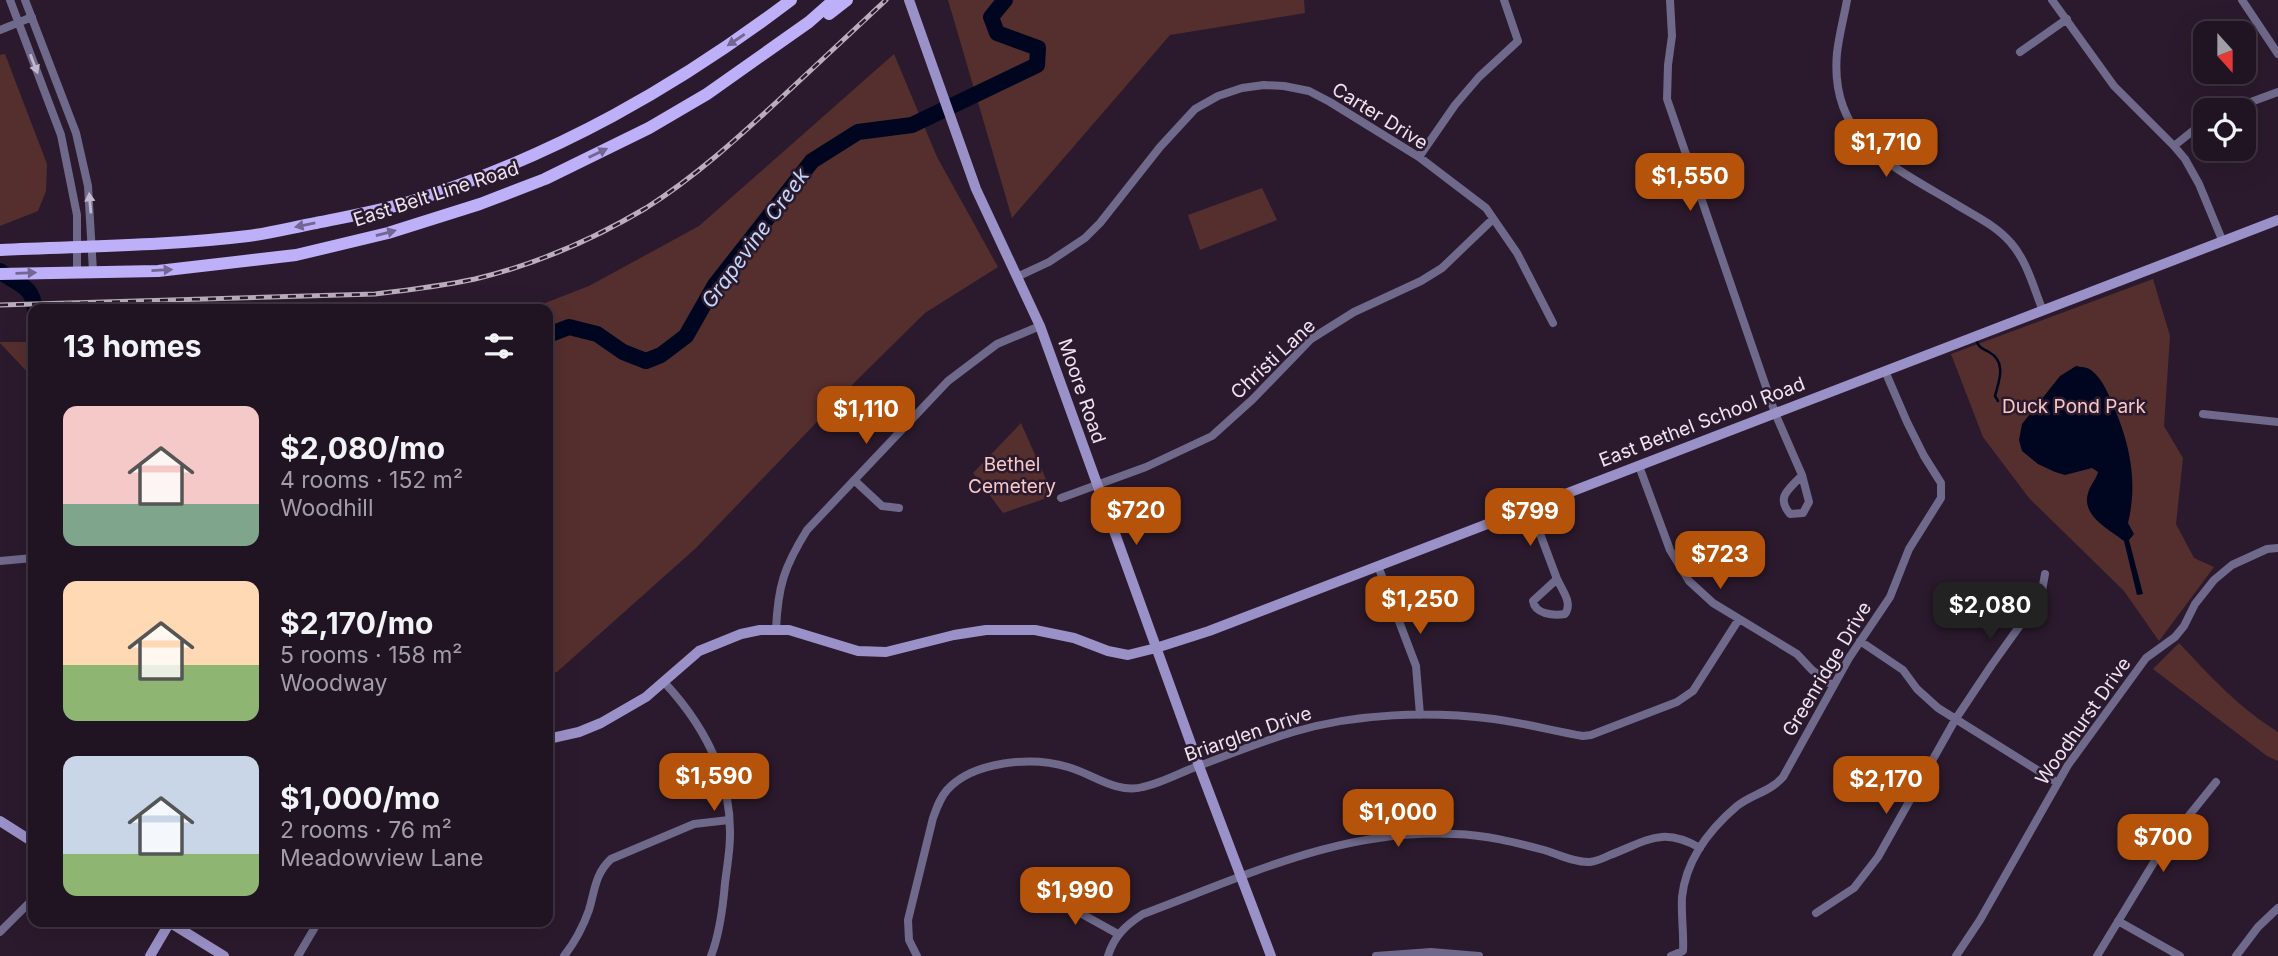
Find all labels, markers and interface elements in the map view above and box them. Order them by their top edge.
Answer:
north arrow [2193,21,2256,84]
map controls [2193,21,2256,161]
one-way arrow [726,33,745,46]
one-way arrow [29,53,40,74]
street label: Carter Drive [1328,77,1432,155]
button: locate [2193,98,2256,161]
pin: $1,710 [1829,120,1943,179]
text: $1,710 [1851,128,1921,156]
one-way arrow [588,147,608,159]
pin: $1,550 [1633,154,1747,213]
street label: East Belt Line Road [350,156,522,232]
text: $1,550 [1651,162,1729,190]
water label: Grapevine Creek [696,163,814,313]
one-way arrow [84,192,95,214]
one-way arrow [294,219,316,230]
one-way arrow [375,227,397,238]
one-way arrow [151,265,173,276]
one-way arrow [15,268,37,279]
street label: Christi Lane [1226,314,1320,404]
icon: filters [480,327,518,365]
text: 13 homes [63,328,202,364]
street label: Moore Road [1053,336,1111,446]
street label: East Bethel School Road [1596,372,1808,472]
pin: $1,110 [809,386,923,446]
text: $1,110 [833,395,899,423]
park label: Duck Pond Park [2002,395,2147,418]
text: $2,080/mo [280,430,445,466]
icon: home [119,434,203,518]
park label: Bethel Cemetery [968,453,1056,498]
text: 4 rooms · 152 m² [280,466,463,494]
pin: $720 [1095,488,1177,547]
pin: $799 [1489,489,1571,548]
text: Woodhill [280,494,373,522]
text: $720 [1107,496,1165,524]
text: $799 [1501,497,1559,525]
pin: $723 [1679,532,1761,591]
text: $723 [1691,540,1749,568]
pin: $1,250 [1363,576,1477,636]
pin: $2,080 [1933,582,2047,642]
text: $1,250 [1381,585,1459,613]
text: $2,080 [1949,591,2031,619]
street label: Greenridge Drive [1778,597,1876,741]
text: $2,170/mo [280,605,433,641]
icon: home [119,609,203,693]
text: 5 rooms · 158 m² [280,641,463,669]
street label: Woodhurst Drive [2030,653,2136,789]
text: Woodway [280,669,388,697]
street label: Briarglen Drive [1181,701,1315,767]
pin: $1,590 [657,754,771,813]
pin: $2,170 [1829,756,1943,816]
text: $1,590 [675,762,753,790]
text: $2,170 [1849,765,1923,793]
text: $1,000/mo [280,780,440,816]
icon: home [119,784,203,868]
pin: $1,000 [1341,790,1455,849]
text: $1,000 [1359,798,1437,826]
pin: $700 [2122,814,2204,874]
text: 2 rooms · 76 m² [280,816,452,844]
text: $700 [2133,823,2193,851]
text: Meadowview Lane [280,844,483,872]
pin: $1,990 [1018,867,1132,927]
text: $1,990 [1036,876,1114,904]

